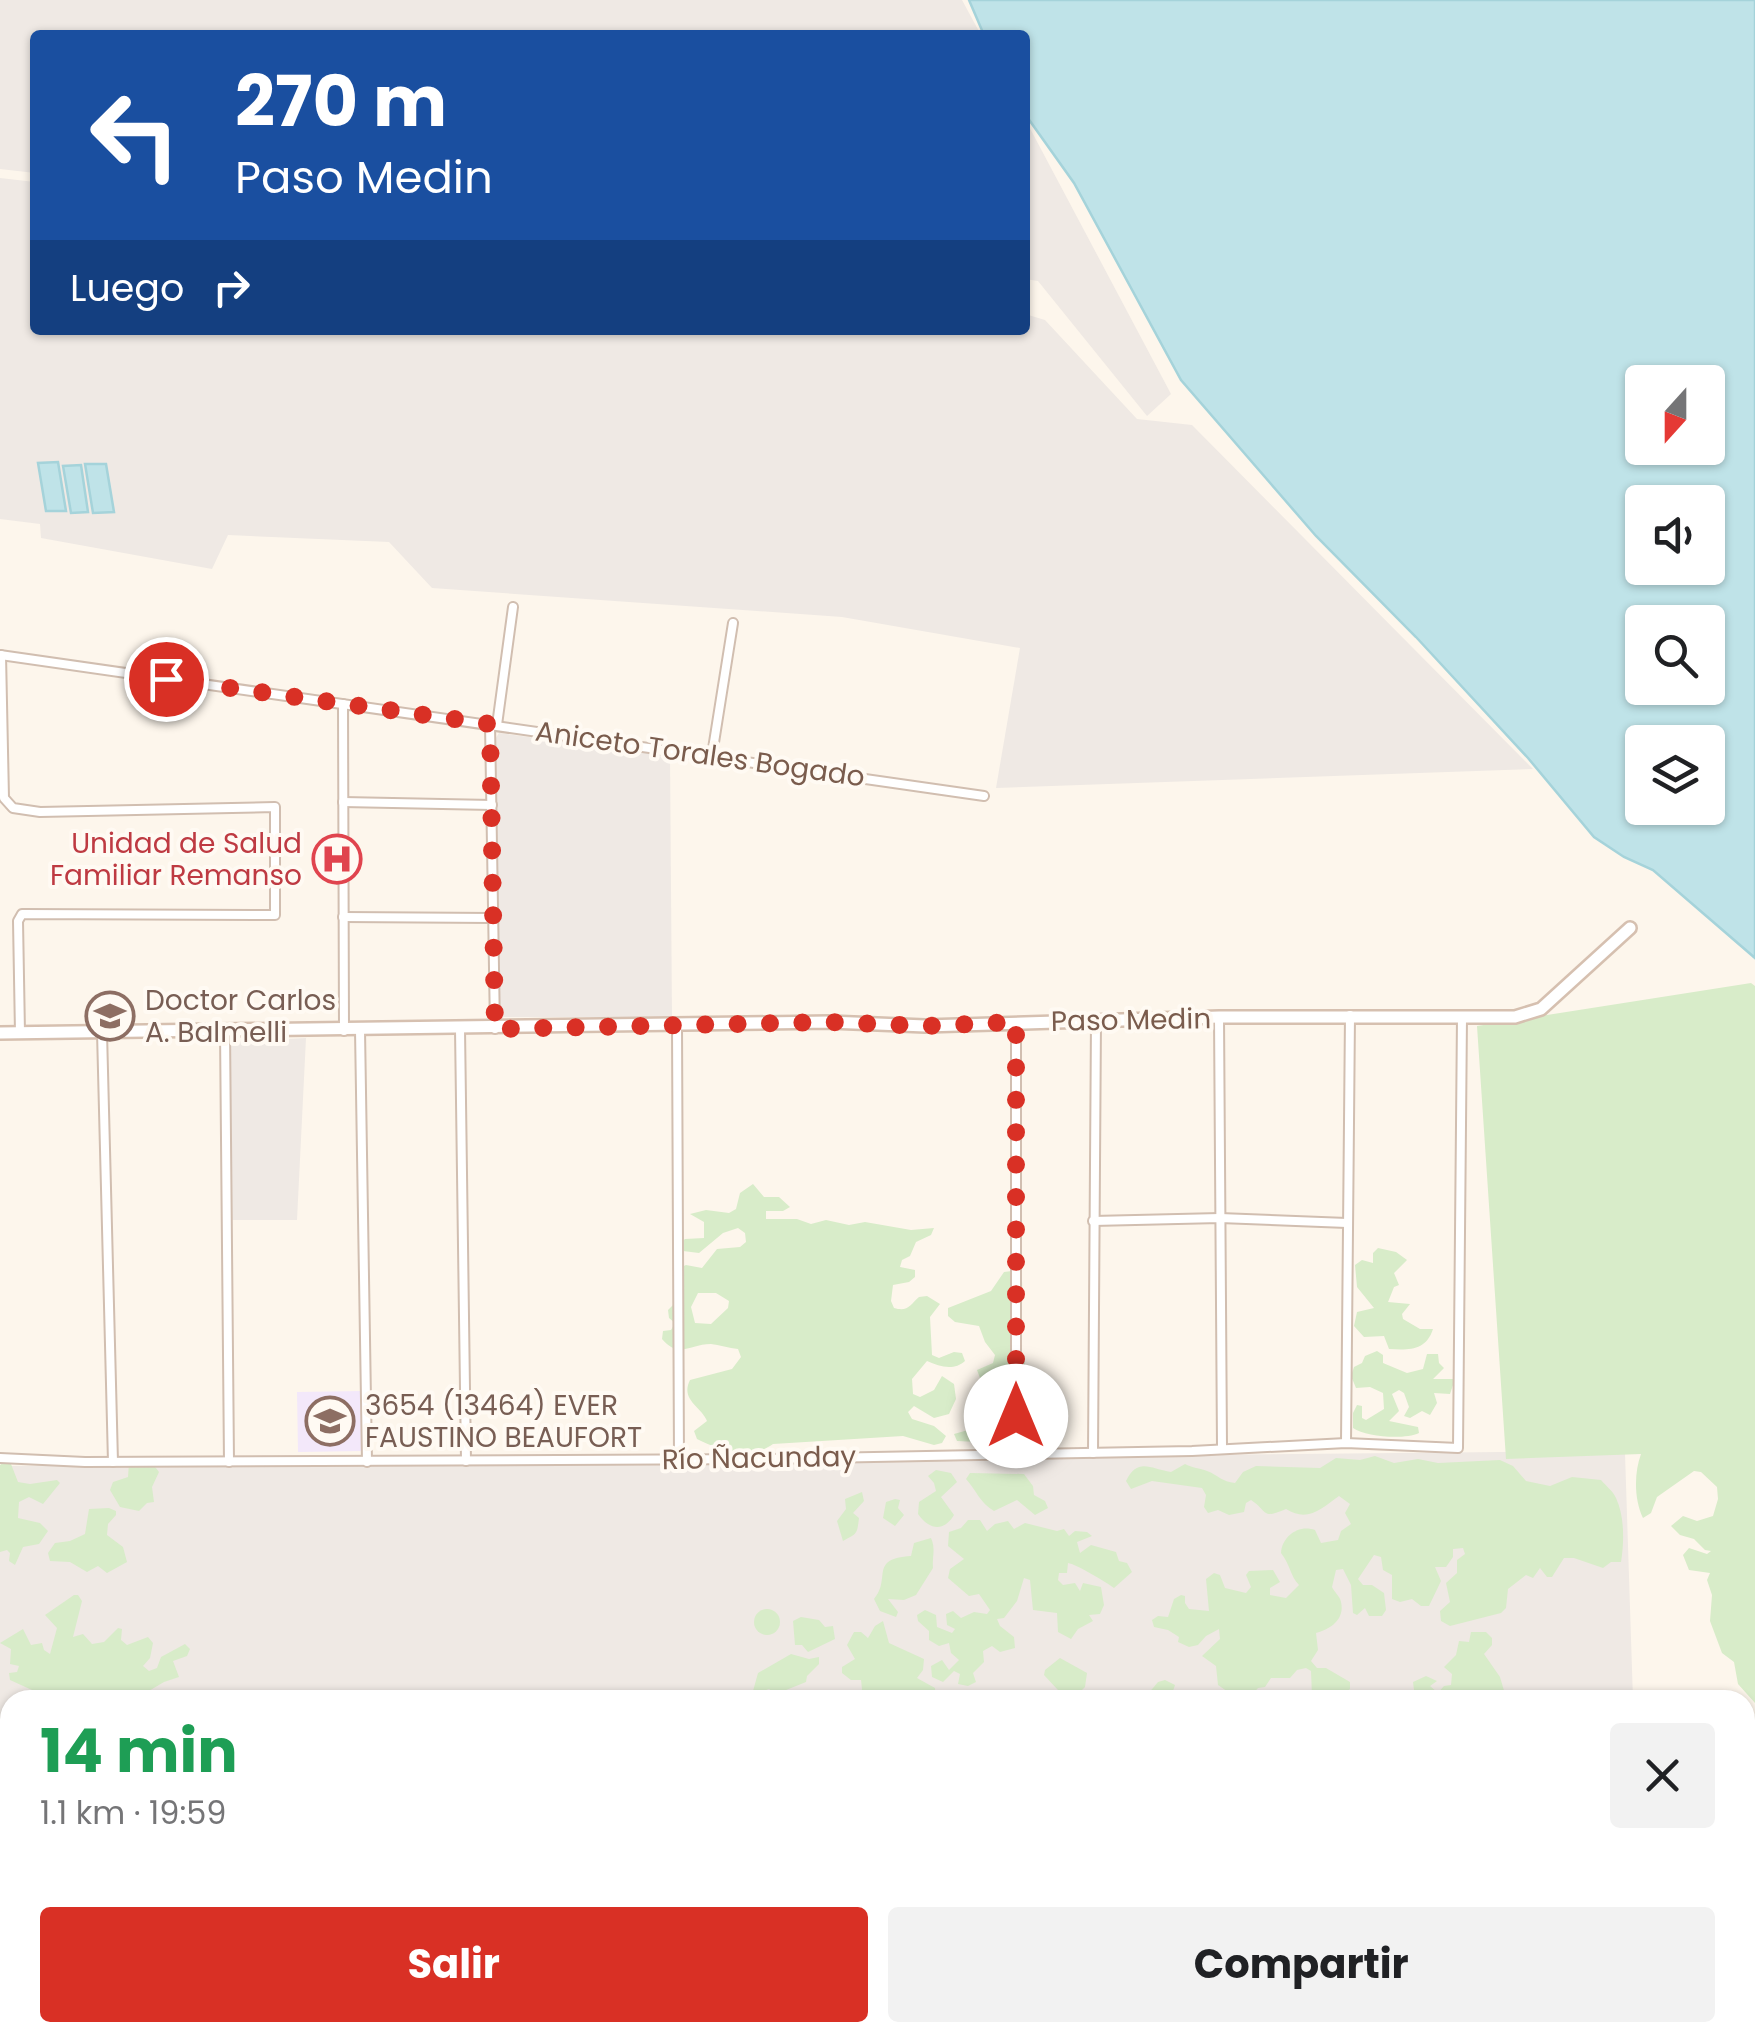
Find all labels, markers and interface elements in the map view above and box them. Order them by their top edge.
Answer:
text: 270 m [235,52,447,151]
icon: left [70,70,200,200]
text: Paso Medin [235,146,493,209]
icon: right [204,260,259,315]
text: Luego [70,261,184,314]
north arrow [1625,365,1725,465]
map controls [1625,365,1725,825]
button: sound [1625,485,1725,585]
button: search [1625,605,1725,705]
pin [124,637,209,722]
icon: arrive [139,652,194,707]
street label: Aniceto Torales Bogado [533,712,867,796]
button: layers [1625,725,1725,825]
place label: Unidad de Salud Familiar Remanso [50,824,302,895]
hospital icon: Unidad de Salud Familiar Remanso [311,833,363,885]
place label: Doctor Carlos A. Balmelli [145,981,336,1052]
school or university icon: Doctor Carlos A. Balmelli [84,990,136,1042]
street label: Paso Medin [1050,999,1212,1041]
position arrow [964,1364,1068,1468]
place label: 3654 (13464) EVER FAUSTINO BEAUFORT [365,1386,642,1457]
school or university icon: 3654 (13464) EVER FAUSTINO BEAUFORT [304,1395,356,1447]
street label: Río Ñacunday [661,1437,857,1479]
text: 14 min [40,1709,238,1793]
button: close [1610,1723,1715,1828]
text: 1.1 km · 19:59 [40,1790,227,1835]
button: Salir [40,1907,868,2022]
button: Compartir [888,1907,1715,2022]

